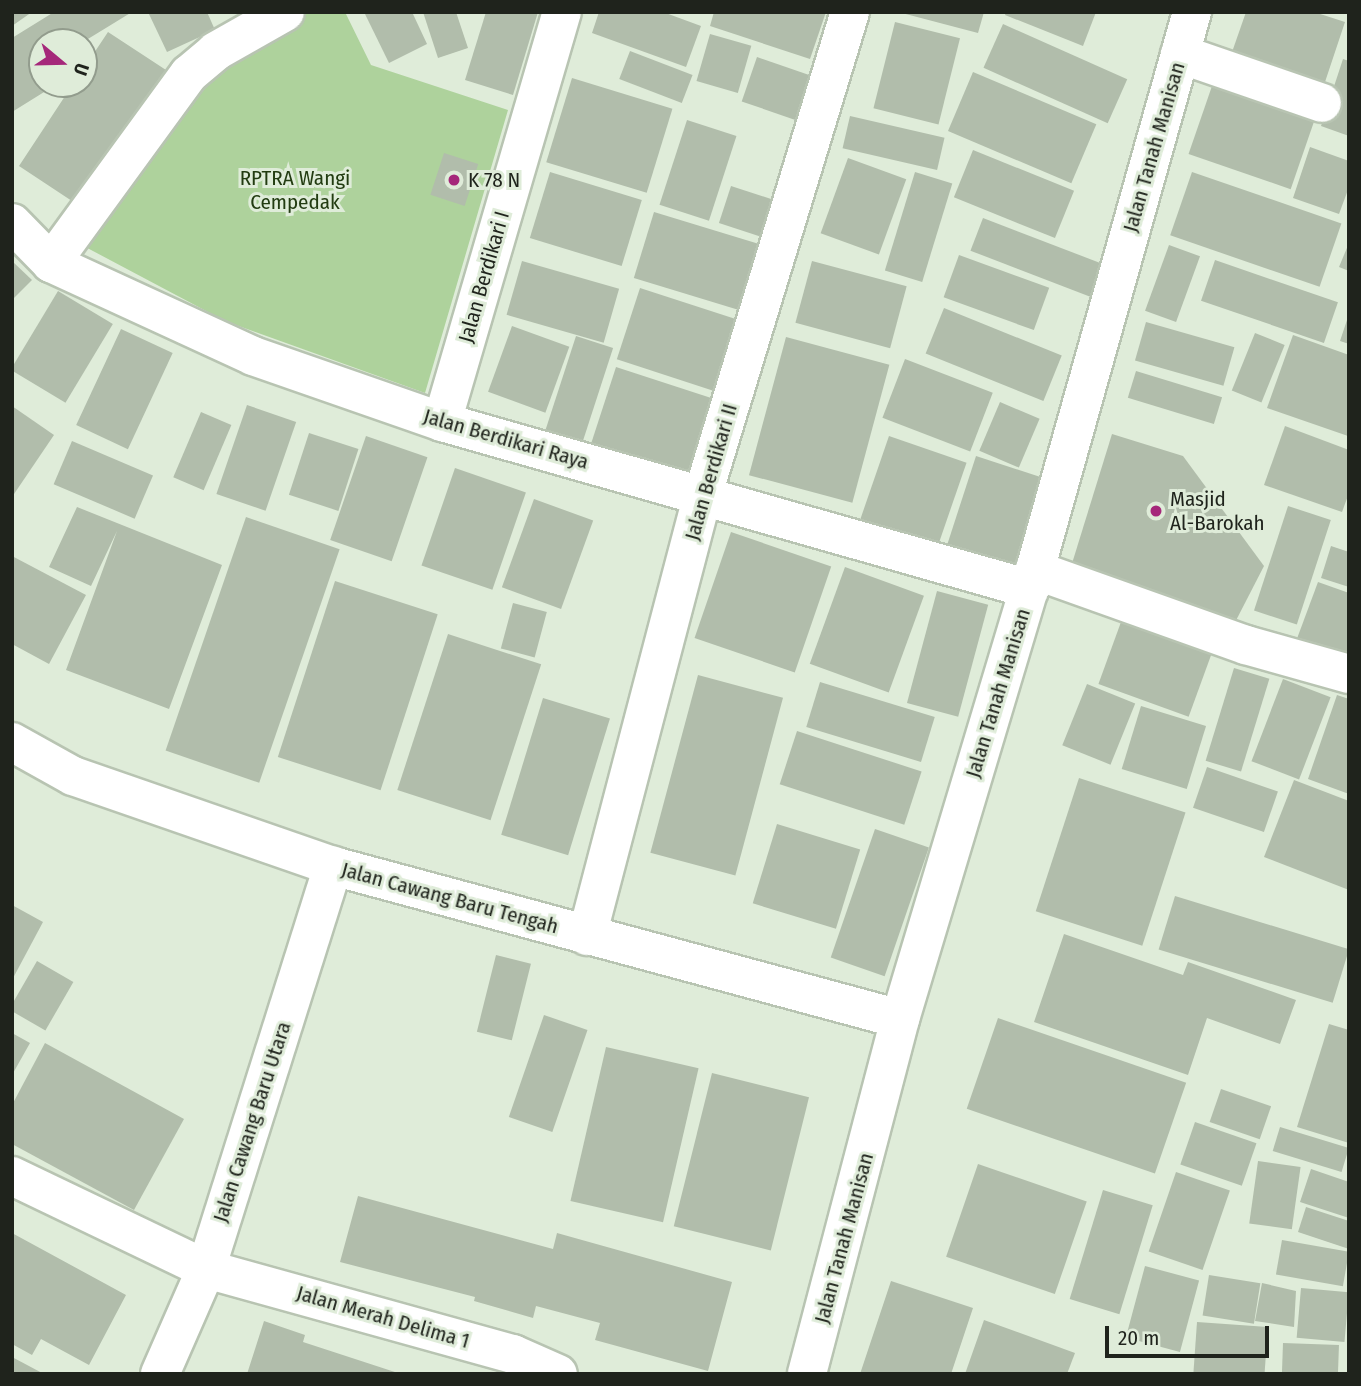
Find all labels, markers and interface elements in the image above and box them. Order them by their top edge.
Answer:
north arrow [28,28,98,98]
street label: Jalan Tanah Manisan [1118,59,1190,235]
text: U [69,60,94,78]
park label: RPTRA Wangi Cempedak [240,165,350,215]
place label: K 78 N [468,167,520,193]
marker: K 78 N [446,172,462,188]
street label: Jalan Berdikari I [453,208,515,346]
street label: Jalan Berdikari II [679,401,743,543]
street label: Jalan Berdikari Raya [421,403,591,475]
place label: Masjid Al-Barokah [1170,486,1265,536]
marker: Masjid Al-Barokah [1148,503,1164,519]
street label: Jalan Tanah Manisan [960,605,1036,781]
street label: Jalan Cawang Baru Tengah [339,857,561,939]
street label: Jalan Cawang Baru Utara [208,1019,296,1225]
street label: Jalan Tanah Manisan [809,1150,879,1326]
street label: Jalan Merah Delima 1 [294,1280,472,1354]
scale bar [1109,1312,1274,1356]
text: 20 m [1118,1325,1159,1351]

